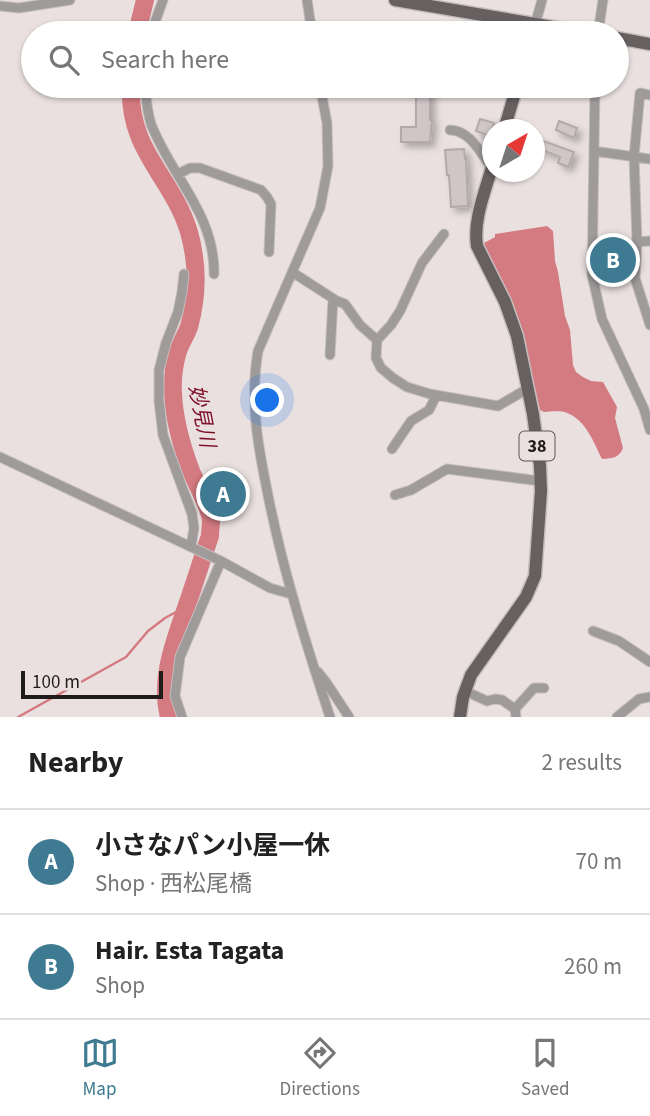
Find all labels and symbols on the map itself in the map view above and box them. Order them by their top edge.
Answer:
north arrow [482,119,545,182]
pin: B [590,234,636,286]
water label: 妙見川 [181,382,223,452]
your location [250,383,284,417]
road number: 38 [520,432,554,461]
pin: A [200,468,246,520]
scale bar [21,668,163,700]

